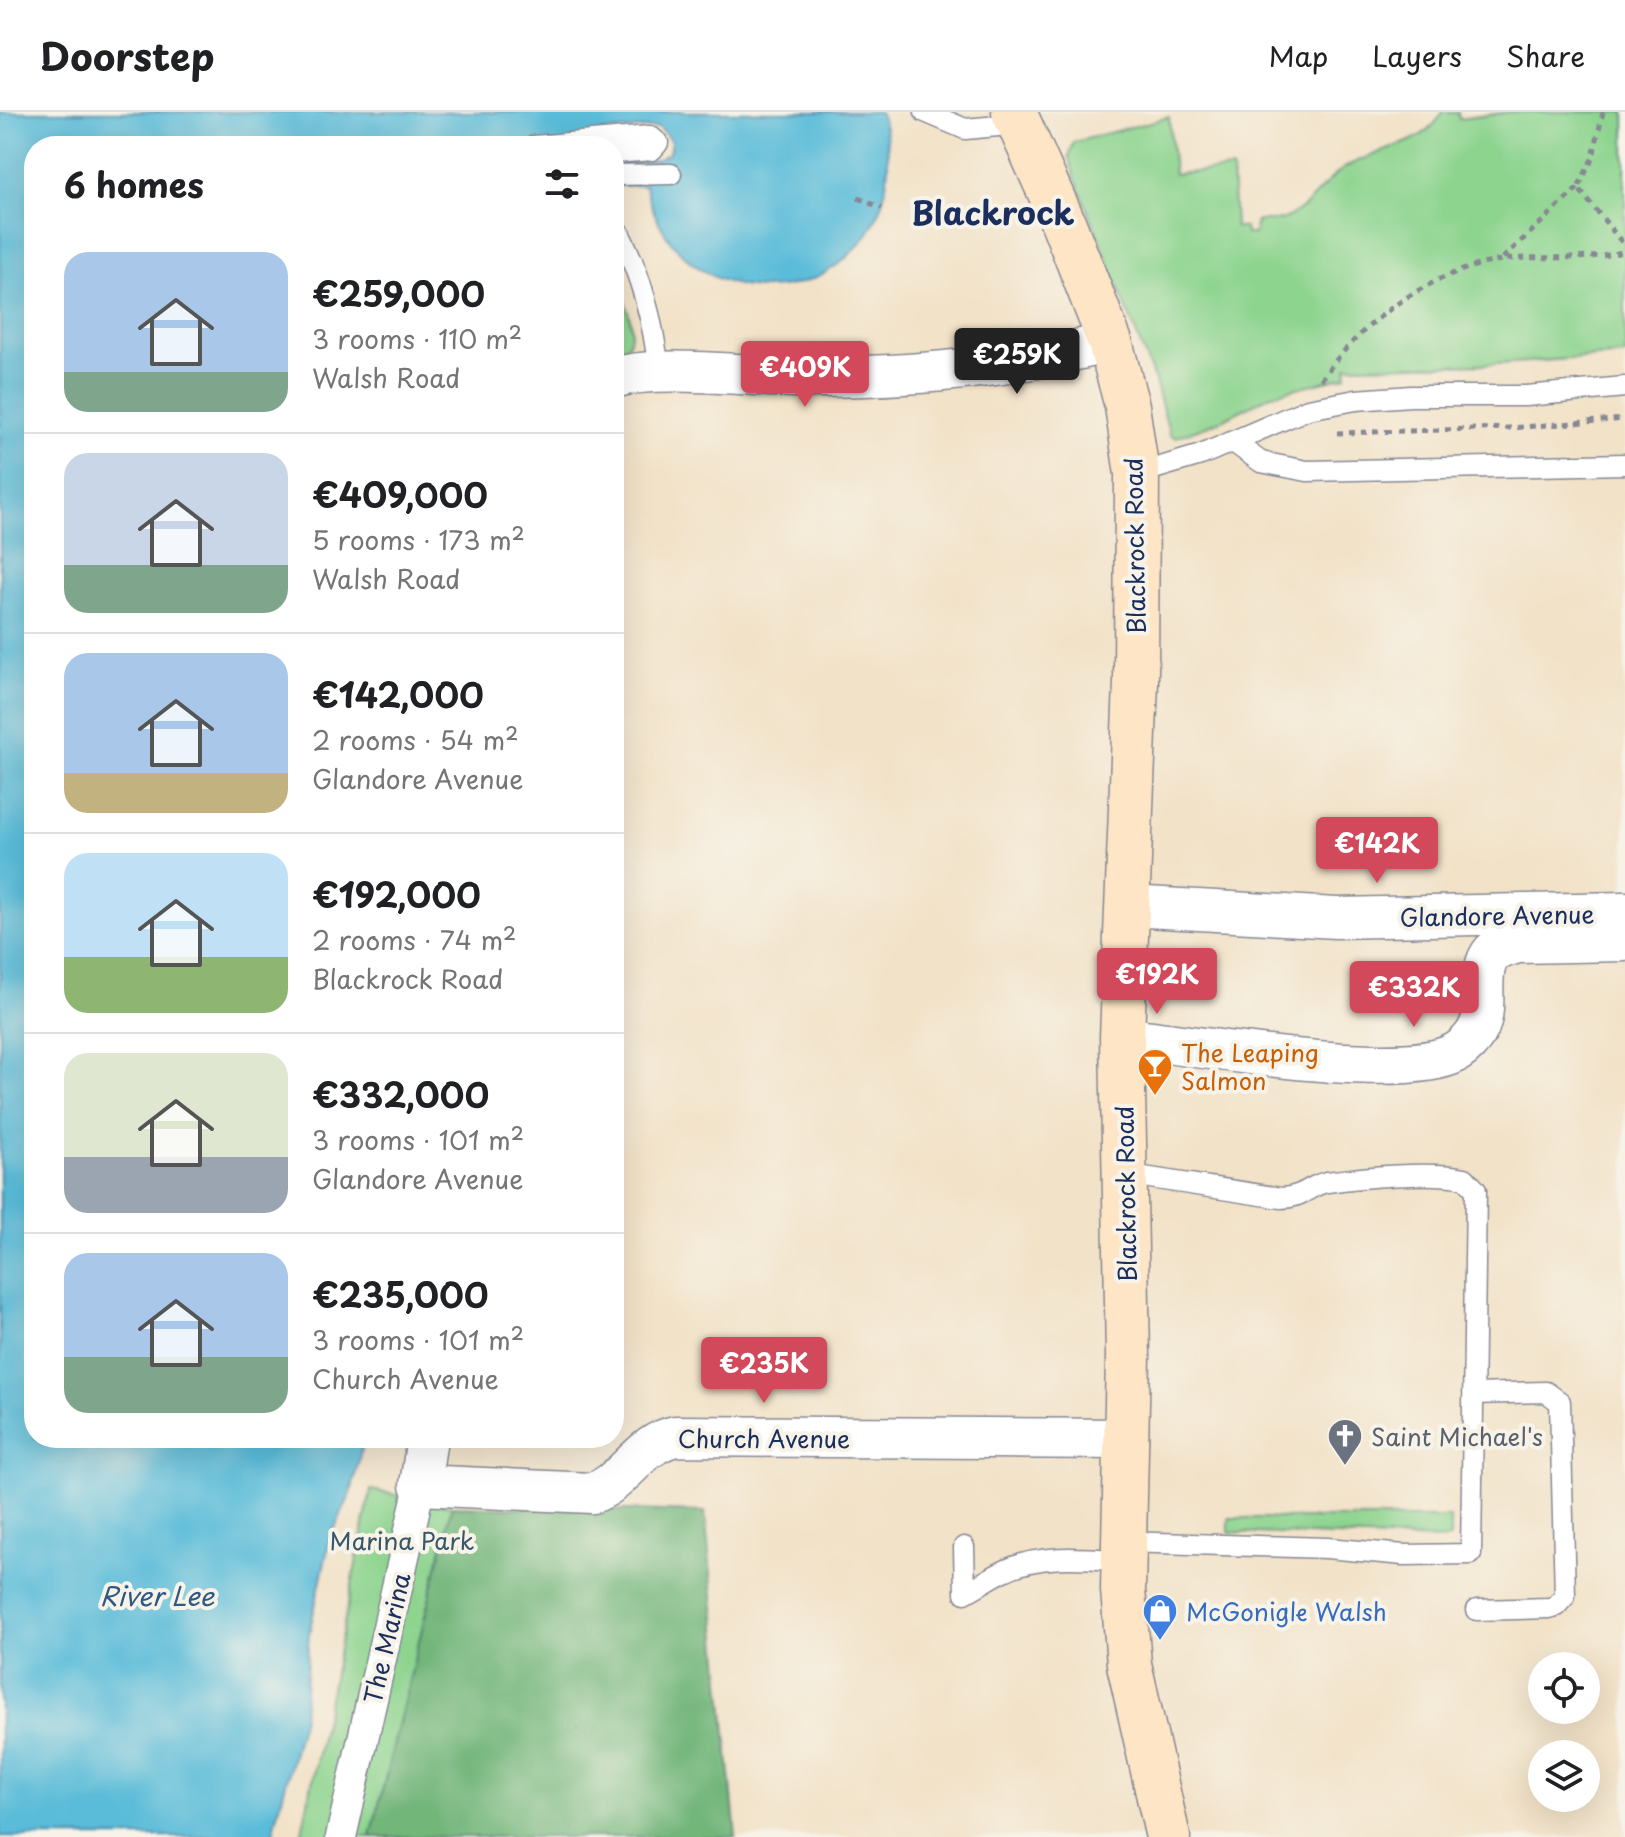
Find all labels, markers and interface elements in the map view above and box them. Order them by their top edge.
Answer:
text: Doorstep [40,27,215,84]
text: Map [1268,34,1328,77]
text: Layers [1372,34,1462,77]
text: Share [1506,34,1585,77]
text: 6 homes [64,158,204,210]
icon: filters [540,162,584,206]
district label: Blackrock [911,188,1075,236]
text: €259,000 [312,267,485,319]
icon: home [128,284,224,380]
text: 3 rooms · 110 m² [312,319,522,358]
pin: €259K [961,328,1073,396]
text: €259K [972,334,1062,373]
pin: €409K [749,341,861,409]
text: €409K [759,347,851,386]
text: Walsh Road [312,358,461,397]
street label: Blackrock Road [1114,457,1154,635]
text: €409,000 [312,468,488,520]
icon: home [128,485,224,581]
text: 5 rooms · 173 m² [312,520,525,559]
text: Walsh Road [312,559,461,598]
text: €142,000 [312,668,484,720]
icon: home [128,685,224,781]
text: 2 rooms · 54 m² [312,720,519,759]
text: Glandore Avenue [312,759,523,798]
pin: €142K [1321,817,1433,885]
text: €142K [1334,823,1420,862]
text: €192,000 [312,868,481,920]
icon: home [128,885,224,981]
street label: Glandore Avenue [1399,895,1595,935]
text: 2 rooms · 74 m² [312,920,516,959]
pin: €192K [1101,948,1213,1016]
text: €192K [1115,954,1199,993]
text: Blackrock Road [312,959,503,998]
pin: €332K [1358,961,1470,1029]
text: €332K [1368,967,1460,1006]
place label: The Leaping Salmon [1181,1034,1319,1098]
bar icon: The Leaping Salmon [1136,1047,1174,1097]
text: €332,000 [312,1068,489,1120]
icon: home [128,1085,224,1181]
street label: Blackrock Road [1105,1105,1145,1283]
text: 3 rooms · 101 m² [312,1120,524,1159]
text: Glandore Avenue [312,1159,523,1198]
text: €235,000 [312,1268,489,1320]
icon: home [128,1285,224,1381]
text: 3 rooms · 101 m² [312,1320,524,1359]
pin: €235K [708,1337,820,1405]
text: €235K [719,1343,809,1382]
text: Church Avenue [312,1359,499,1398]
church icon: Saint Michael's [1326,1417,1364,1467]
place label: Saint Michael's [1371,1418,1543,1454]
street label: Church Avenue [678,1420,850,1456]
park label: Marina Park [330,1522,474,1558]
street label: The Marina [353,1569,419,1707]
water label: River Lee [100,1576,216,1615]
shop icon: McGonigle Walsh [1141,1592,1179,1642]
place label: McGonigle Walsh [1186,1593,1387,1629]
map controls [1528,1652,1600,1812]
button: locate [1528,1652,1600,1724]
button: layers [1528,1740,1600,1812]

